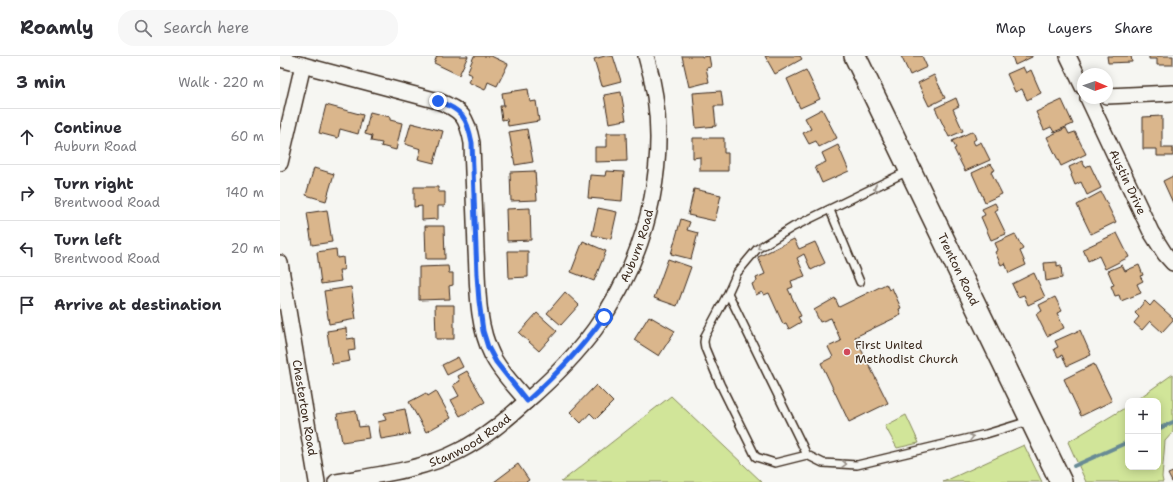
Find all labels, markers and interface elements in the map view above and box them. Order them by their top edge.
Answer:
search box [118,10,398,46]
text: Roamly [20,15,94,40]
icon: search [132,17,154,39]
text: Search here [164,18,249,38]
text: Map [996,19,1026,37]
text: Layers [1048,19,1092,37]
text: Share [1114,19,1153,37]
north arrow [1077,68,1113,104]
text: 3 min [16,71,66,93]
text: Walk · 220 m [178,74,264,91]
route end [429,92,447,110]
text: Continue [54,118,122,138]
icon: ahead [16,126,38,148]
text: 60 m [231,128,264,145]
text: Auburn Road [54,138,137,155]
street label: Austin Drive [1105,147,1150,218]
text: Turn right [54,174,134,194]
icon: right [16,182,38,204]
one-way arrow [872,183,880,190]
text: 140 m [225,184,264,201]
text: Brentwood Road [54,194,160,211]
street label: Auburn Road [616,207,657,285]
text: Turn left [54,230,122,250]
street label: Trenton Road [934,230,983,309]
icon: left [16,238,38,260]
text: 20 m [231,240,264,257]
one-way arrow [758,242,765,249]
text: Brentwood Road [54,250,160,267]
icon: arrive [16,294,38,316]
text: Arrive at destination [54,295,222,315]
route start [595,308,613,326]
place label: First United Methodist Church [855,337,958,367]
marker: First United Methodist Church [842,347,852,357]
street label: Chesterton Road [288,359,321,458]
map controls [1125,398,1161,470]
button: + [1125,398,1161,434]
street label: Stanwood Road [427,410,515,471]
one-way arrow [968,434,974,442]
button: − [1125,434,1161,470]
one-way arrow [841,460,847,469]

